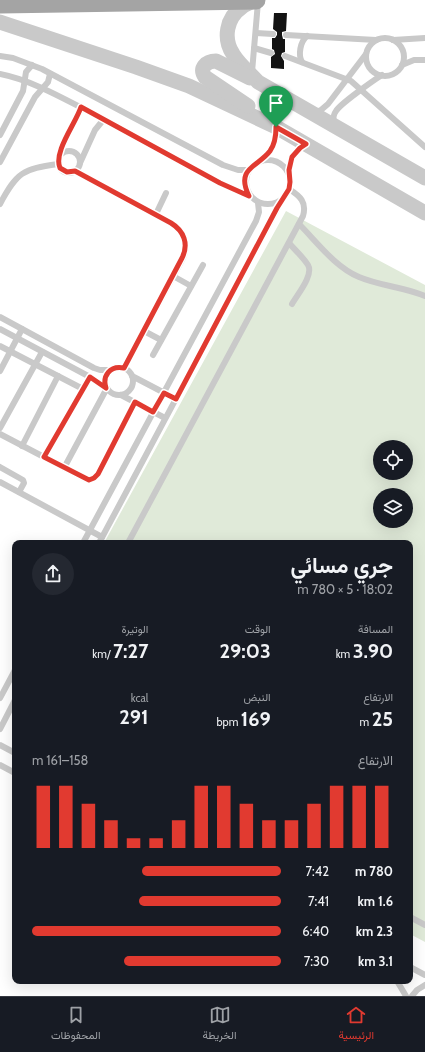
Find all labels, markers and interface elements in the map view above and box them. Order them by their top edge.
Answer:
pin [259,86,293,127]
icon: arrive [265,92,287,114]
map controls [373,440,413,528]
button: locate [373,440,413,480]
button: layers [373,488,413,528]
text: جري مسائي [290,552,393,579]
button: share [32,553,74,595]
text: 18:02 · 5 × 780 m [297,581,393,597]
text: الوتيرة [121,622,148,636]
text: الوقت [245,622,271,636]
text: المسافة [358,622,393,636]
text: 7:27 [113,639,148,663]
text: 29:03 [220,639,271,663]
text: 3.90 [353,639,393,663]
text: /km [92,647,113,661]
text: km [336,647,353,661]
text: النبض [243,690,271,704]
text: الارتفاع [363,690,393,704]
text: kcal [131,691,148,705]
text: 291 [119,705,148,729]
text: 169 [241,707,271,731]
text: 25 [372,707,393,731]
text: bpm [216,715,241,729]
text: m [360,715,372,729]
text: 158–161 m [32,752,88,768]
text: الارتفاع [358,752,393,768]
text: 7:42 [305,863,329,879]
text: 780 m [355,863,393,879]
text: 7:41 [308,893,329,909]
text: 1.6 km [357,893,393,909]
text: 6:40 [302,923,329,939]
text: 2.3 km [356,923,393,939]
text: 7:30 [304,953,329,969]
text: 3.1 km [358,953,393,969]
tab: المحفوظات [51,1004,101,1045]
tab: الخريطة [203,1004,237,1045]
tab: الرئيسية [338,1004,374,1045]

